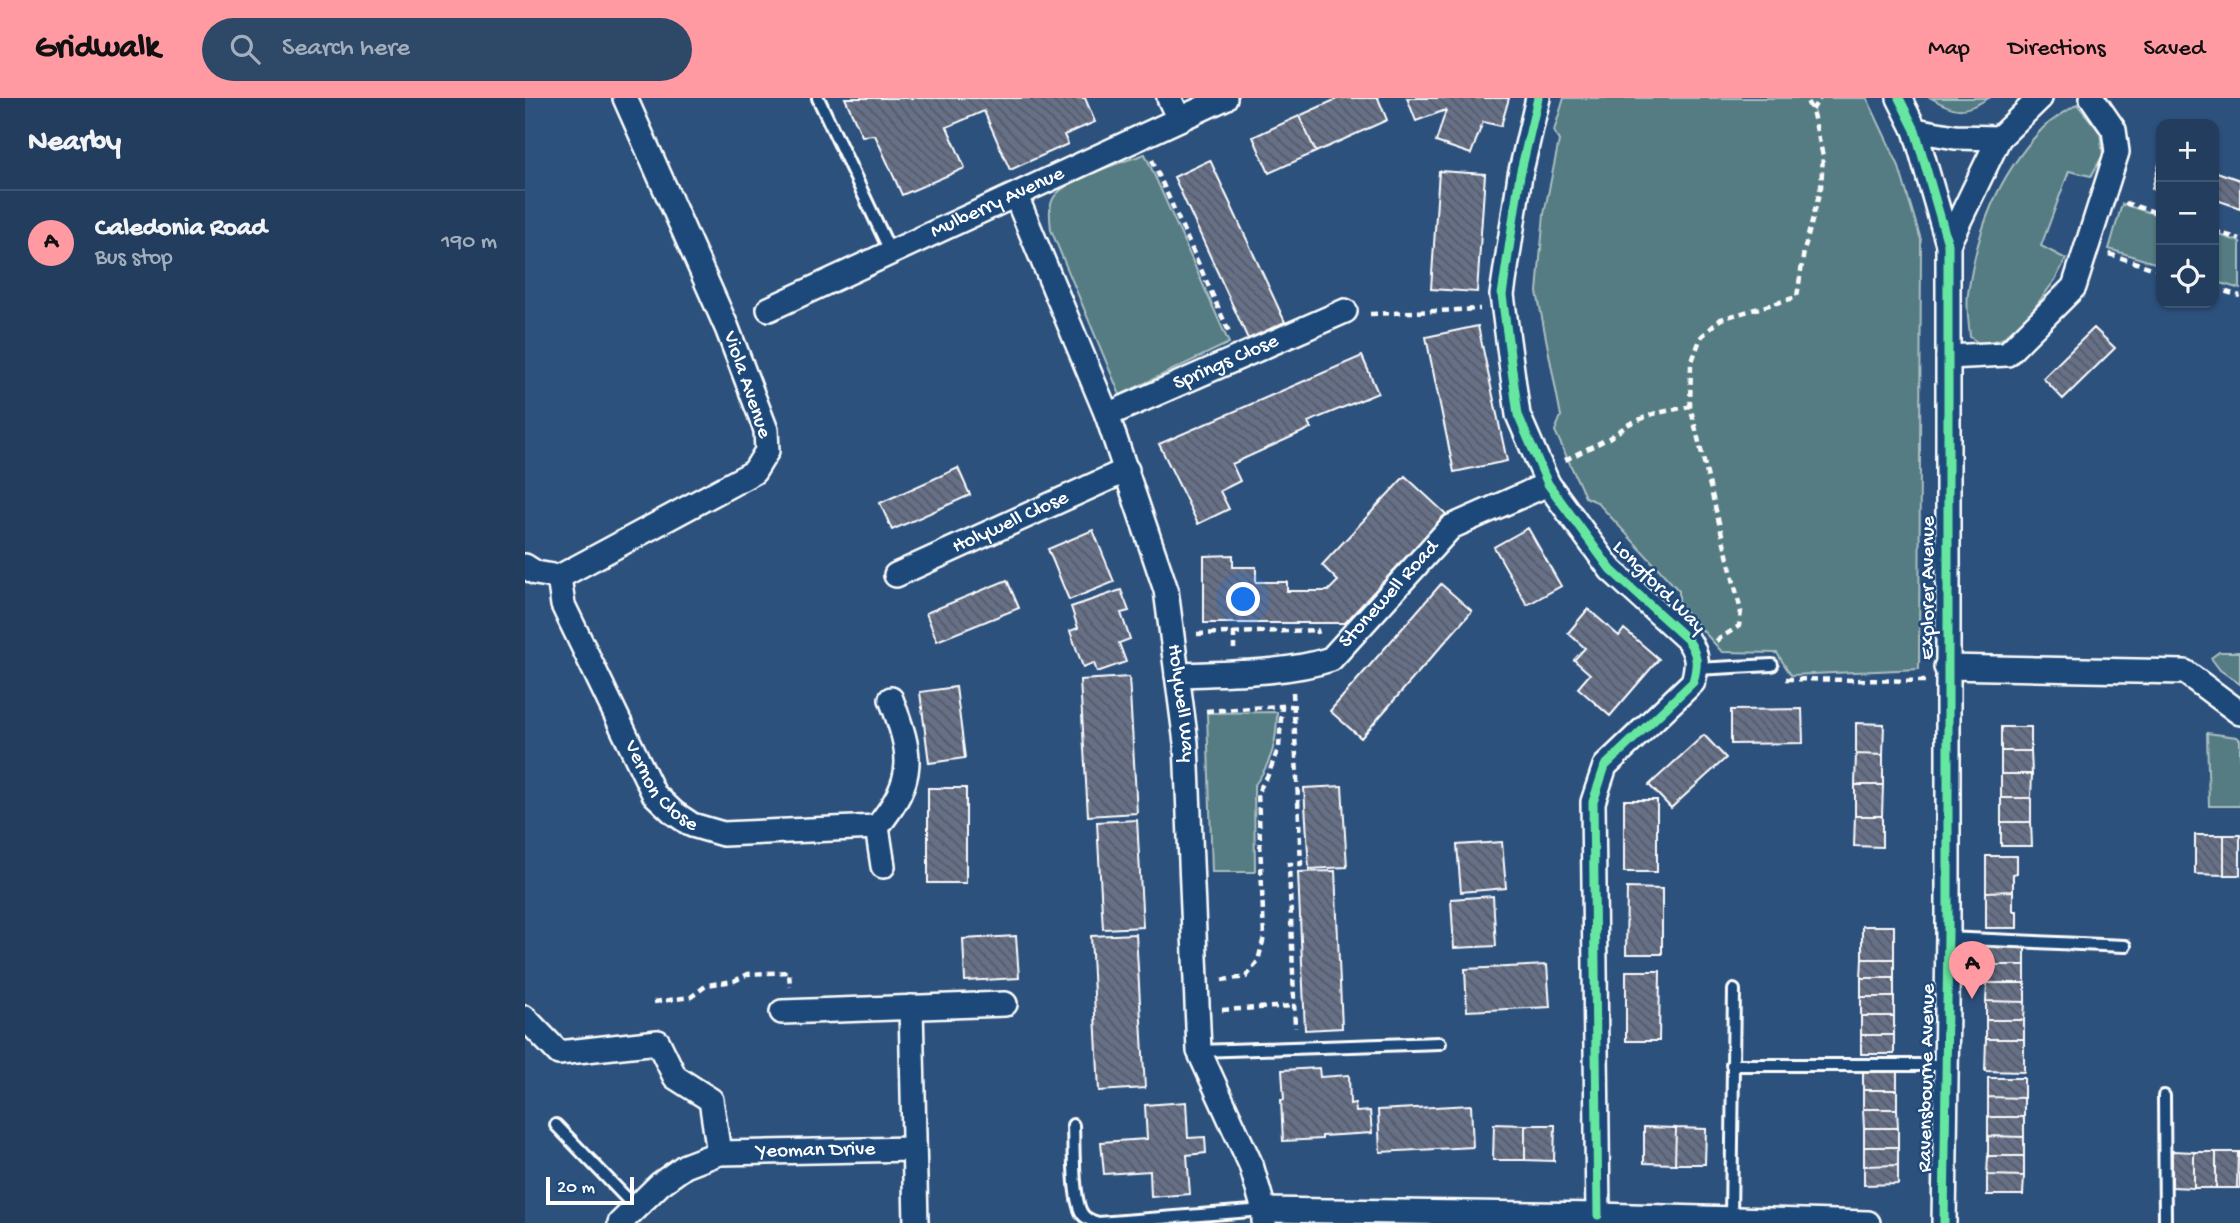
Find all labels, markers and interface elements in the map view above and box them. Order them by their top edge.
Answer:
search box [202,18,692,81]
text: Gridwalk [35,30,160,68]
icon: search [226,30,264,68]
text: Search here [282,34,410,65]
text: Map [1928,35,1970,64]
text: Directions [2008,35,2106,64]
text: Saved [2144,35,2205,64]
map controls [2156,119,2219,308]
button: + [2156,119,2219,182]
text: Nearby [28,126,121,161]
street label: Mulberry Avenue [927,161,1070,245]
button: − [2156,182,2219,245]
text: Caledonia Road [95,214,267,245]
text: A [44,229,58,256]
text: 190 m [441,229,497,256]
text: Bus stop [95,245,173,272]
button: locate [2156,245,2219,308]
street label: Viola Avenue [716,327,776,443]
street label: Springs Close [1170,329,1284,397]
street label: Holywell Close [949,485,1074,560]
street label: Explorer Avenue [1917,515,1942,660]
street label: Stonewell Road [1334,534,1446,654]
street label: Longford Way [1606,536,1710,640]
your location [1226,582,1260,616]
street label: Holywell Way [1161,643,1199,763]
street label: Vernon Close [617,736,704,838]
pin: A [1949,941,1995,999]
street label: Ravensbourne Avenue [1914,982,1942,1173]
street label: Yeoman Drive [754,1137,877,1165]
scale bar [546,1174,633,1206]
text: 20 m [557,1177,595,1200]

